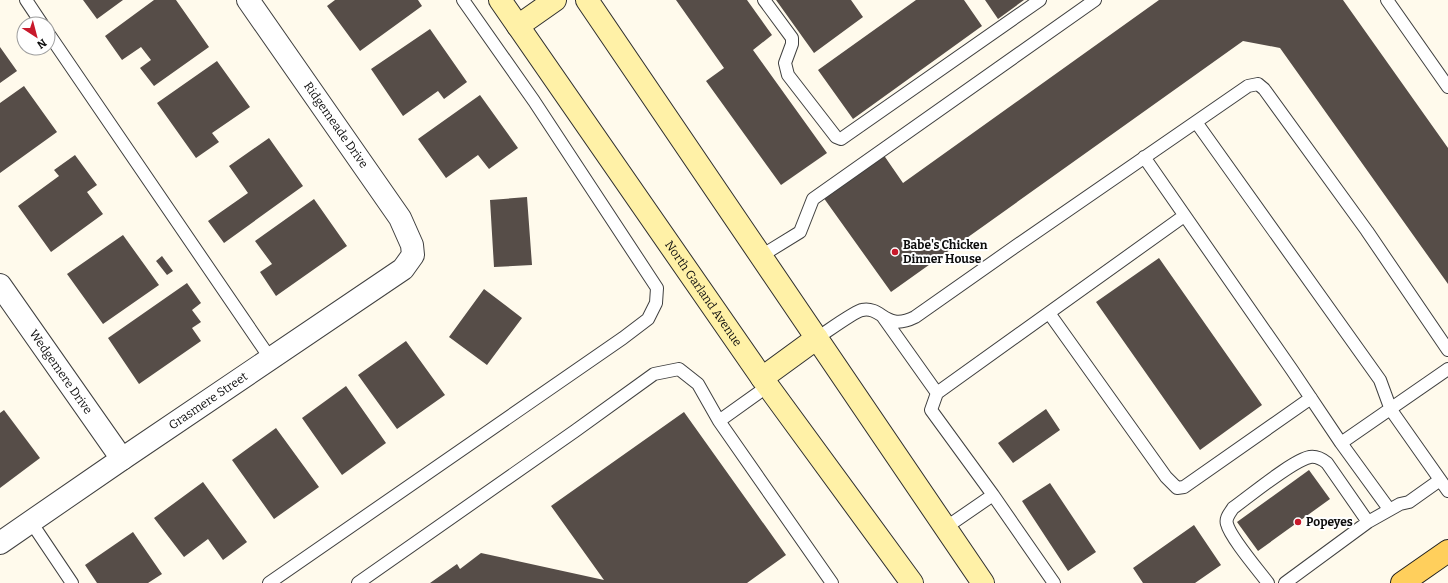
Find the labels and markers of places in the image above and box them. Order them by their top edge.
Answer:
place label: Babe's Chicken Dinner House [903,238,988,266]
marker: Babe's Chicken Dinner House [890,247,900,257]
place label: Popeyes [1306,515,1353,529]
marker: Popeyes [1293,517,1303,527]

